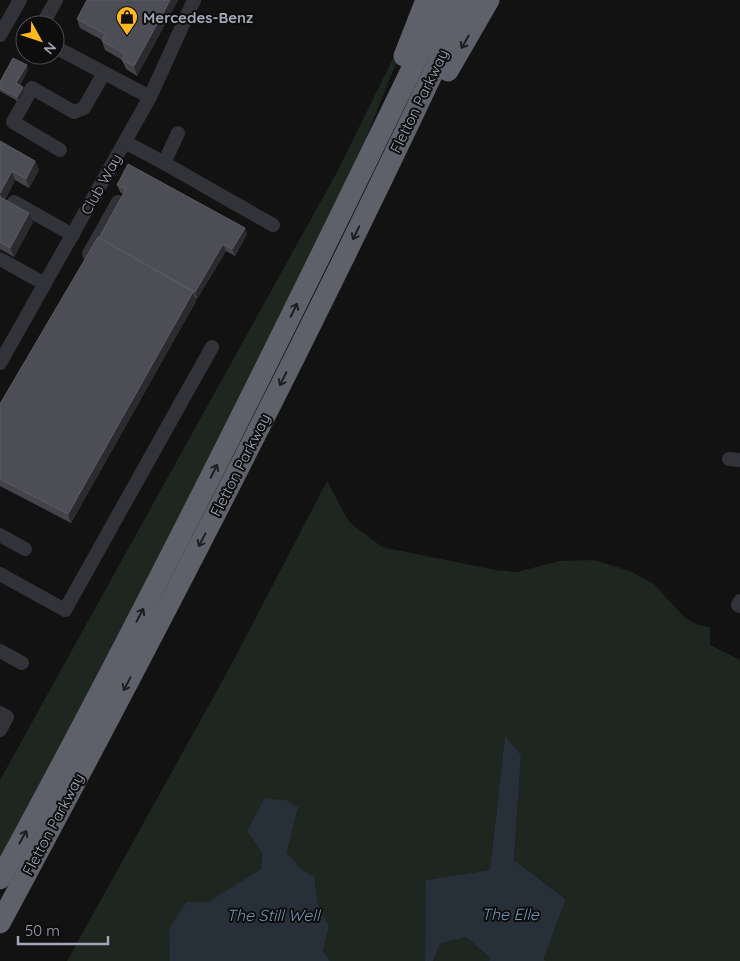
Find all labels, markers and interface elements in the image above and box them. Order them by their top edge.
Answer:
shop icon: Mercedes-Benz [115,5,139,36]
place label: Mercedes-Benz [143,8,253,27]
north arrow [15,15,65,65]
one-way arrow [459,35,469,49]
text: N [40,39,60,58]
street label: Fletton Parkway [386,46,452,156]
street label: Club Way [76,150,126,218]
one-way arrow [350,225,360,240]
one-way arrow [289,302,299,317]
one-way arrow [278,371,287,386]
street label: Fletton Parkway [206,410,274,520]
one-way arrow [210,464,219,479]
one-way arrow [197,532,207,547]
one-way arrow [135,608,145,623]
one-way arrow [122,676,132,691]
street label: Fletton Parkway [18,770,88,878]
one-way arrow [19,830,29,844]
water label: The Elle [481,904,540,924]
water label: The Still Well [226,905,322,925]
scale bar [18,914,108,946]
text: 50 m [25,921,60,940]

